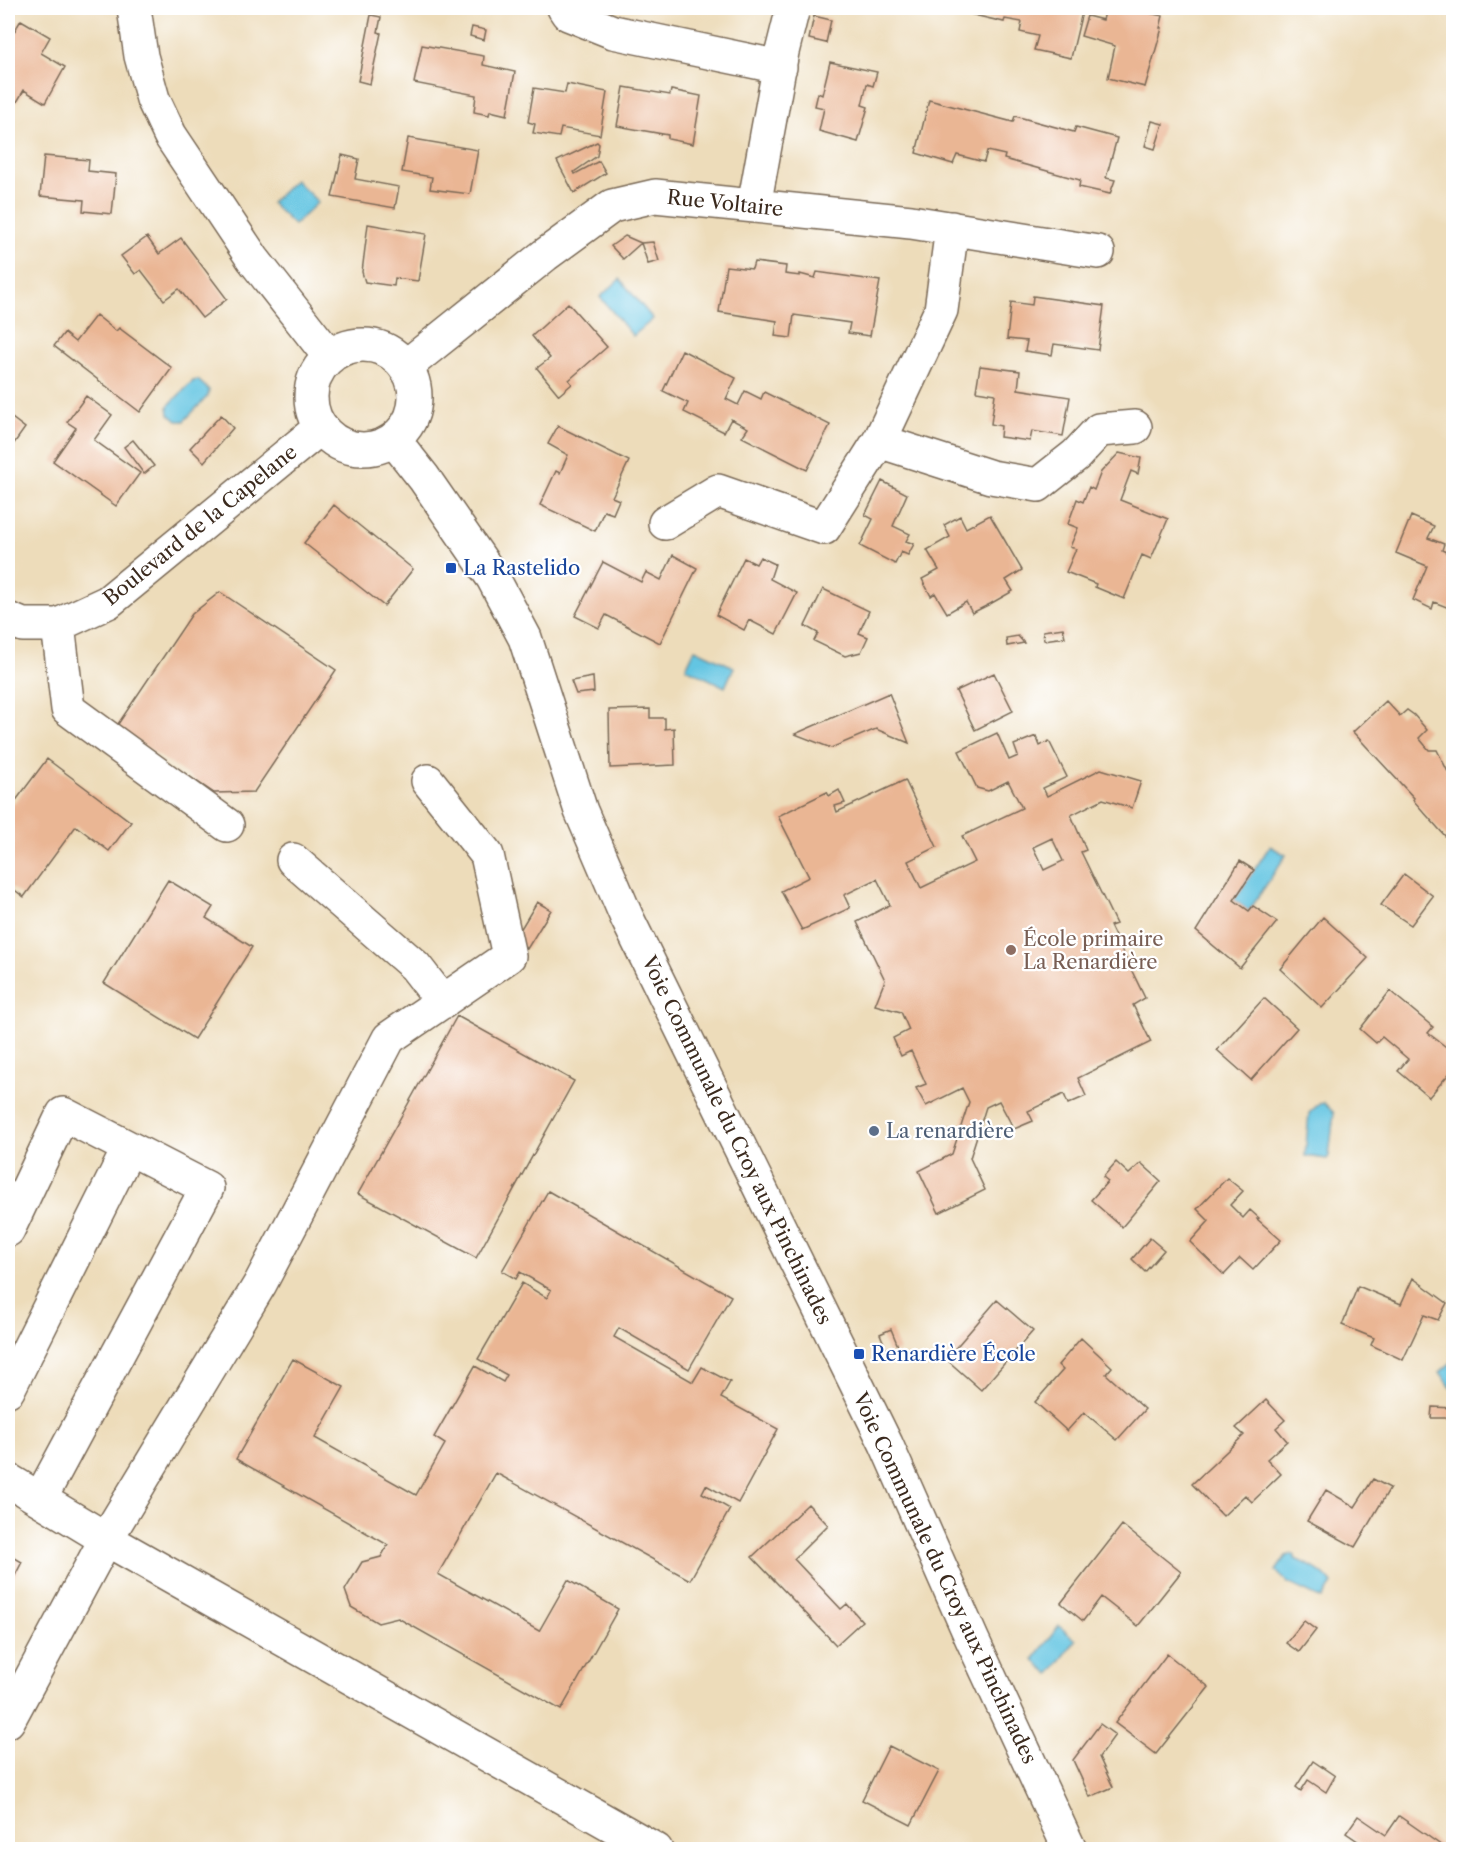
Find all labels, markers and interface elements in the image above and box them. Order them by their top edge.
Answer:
street label: Rue Voltaire [666,185,784,221]
street label: Boulevard de la Capelane [98,440,302,610]
place label: La Rastelido [463,556,580,580]
marker: La Rastelido [444,561,458,575]
place label: École primaire La Renardière [1023,926,1163,974]
marker: École primaire La Renardière [1004,943,1018,957]
street label: Voie Communale du Croy aux Pinchinades [637,951,837,1328]
place label: La renardière [886,1119,1014,1143]
marker: La renardière [867,1124,881,1138]
place label: Renardière École [871,1341,1036,1366]
marker: Renardière École [852,1347,866,1361]
street label: Voie Communale du Croy aux Pinchinades [848,1388,1042,1767]

